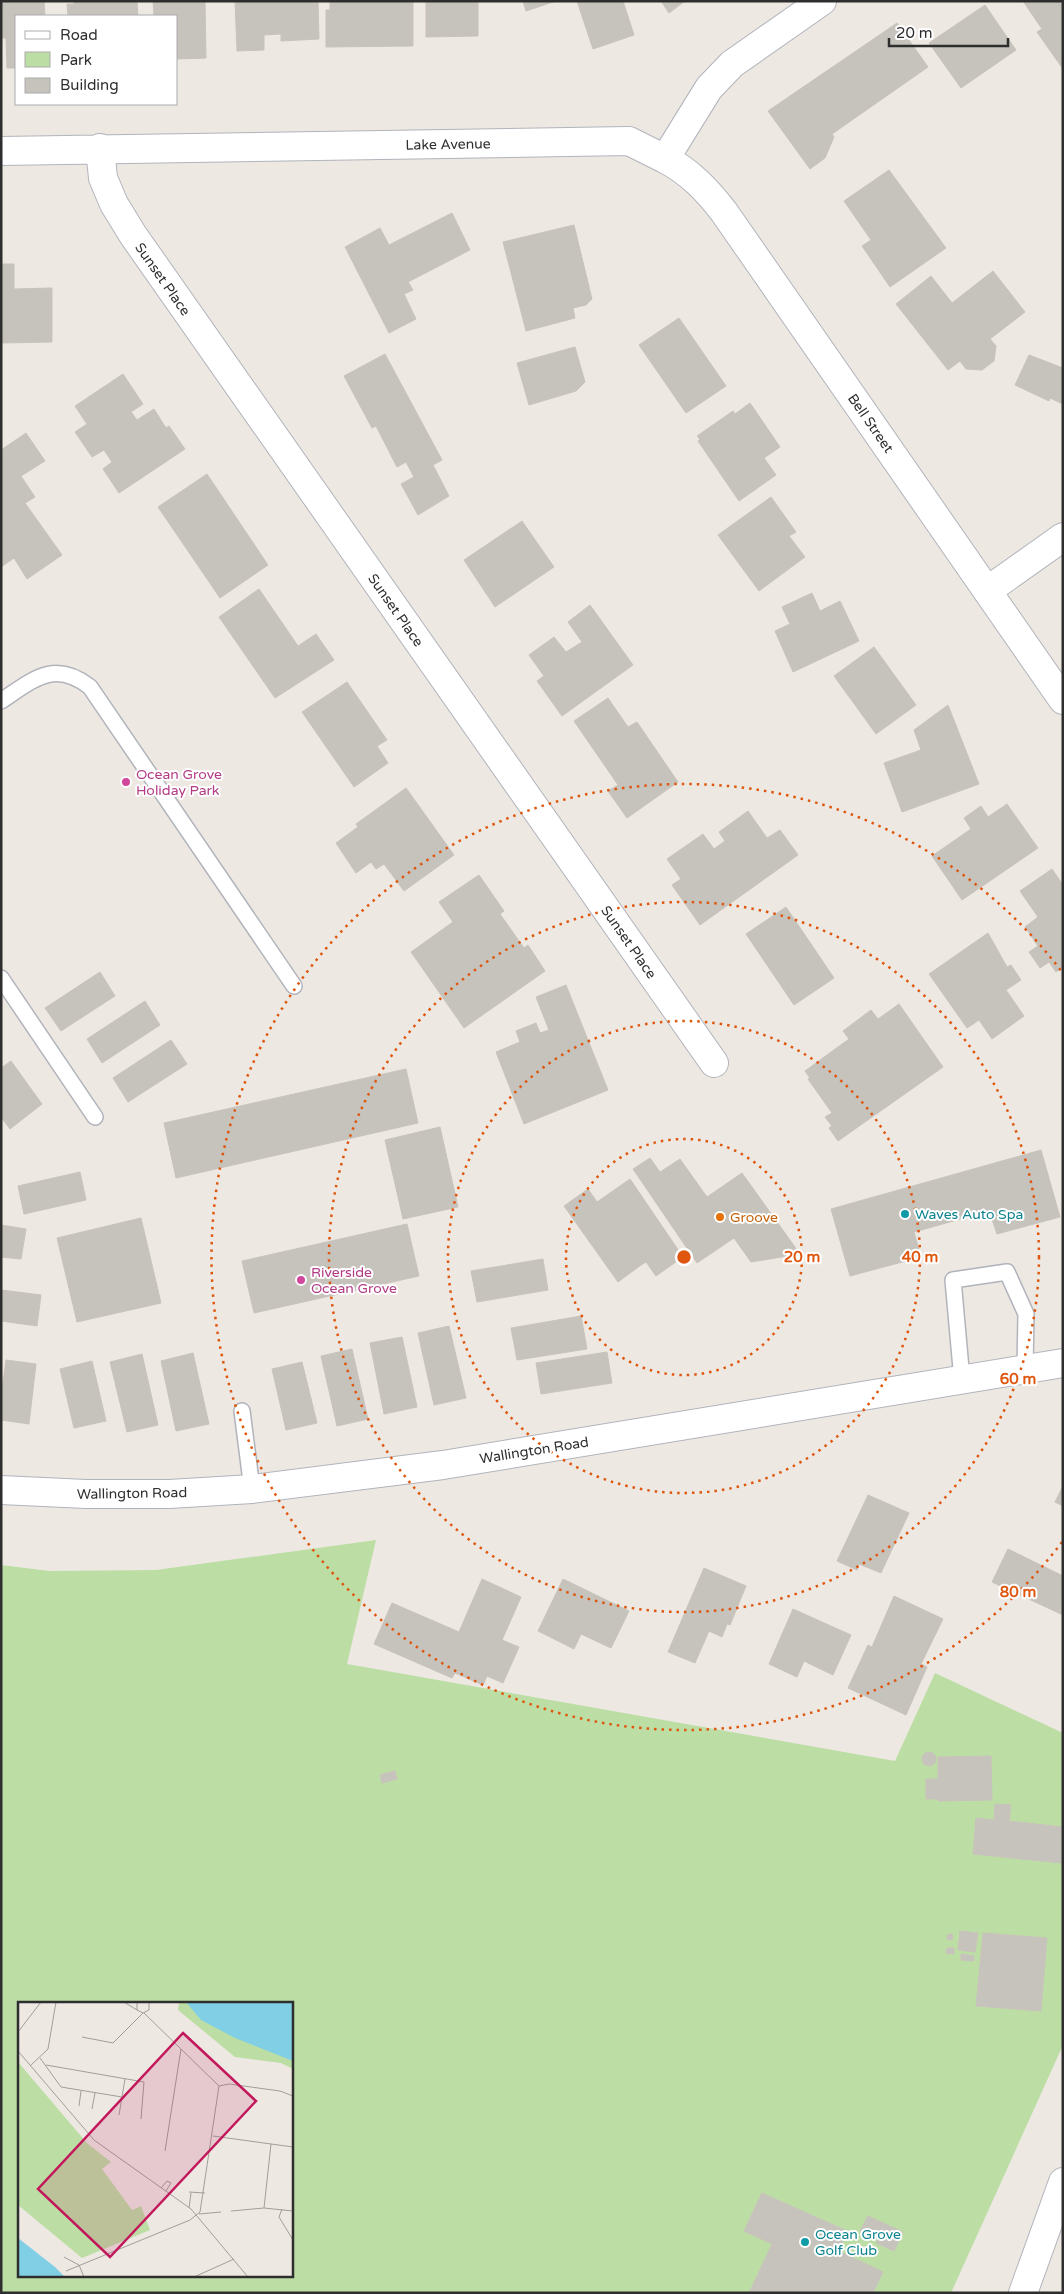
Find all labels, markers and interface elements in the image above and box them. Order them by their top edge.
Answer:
legend [15,15,178,105]
scale bar [889,15,1008,47]
text: 20 m [896,24,933,42]
text: Road [60,26,98,44]
text: Park [60,51,92,69]
text: Building [60,76,119,94]
street label: Lake Avenue [405,135,491,154]
street label: Sunset Place [131,240,194,319]
street label: Bell Street [844,390,897,457]
street label: Sunset Place [364,571,427,650]
place label: Ocean Grove Holiday Park [136,766,222,799]
marker: Ocean Grove Holiday Park [120,776,132,788]
street label: Sunset Place [597,903,660,982]
place label: Waves Auto Spa [915,1206,1023,1223]
marker: Waves Auto Spa [899,1208,911,1220]
place label: Groove [730,1209,778,1226]
marker: Groove [714,1211,726,1223]
centre of rings [675,1248,693,1266]
text: 20 m [784,1248,820,1266]
text: 40 m [902,1248,938,1266]
place label: Riverside Ocean Grove [311,1264,397,1297]
marker: Riverside Ocean Grove [295,1274,307,1286]
text: 60 m [1000,1370,1036,1388]
street label: Wallington Road [478,1433,590,1468]
street label: Wallington Road [77,1484,187,1503]
text: 80 m [1000,1583,1036,1601]
inset map [18,2002,292,2276]
place label: Ocean Grove Golf Club [815,2226,901,2259]
marker: Ocean Grove Golf Club [799,2236,811,2248]

